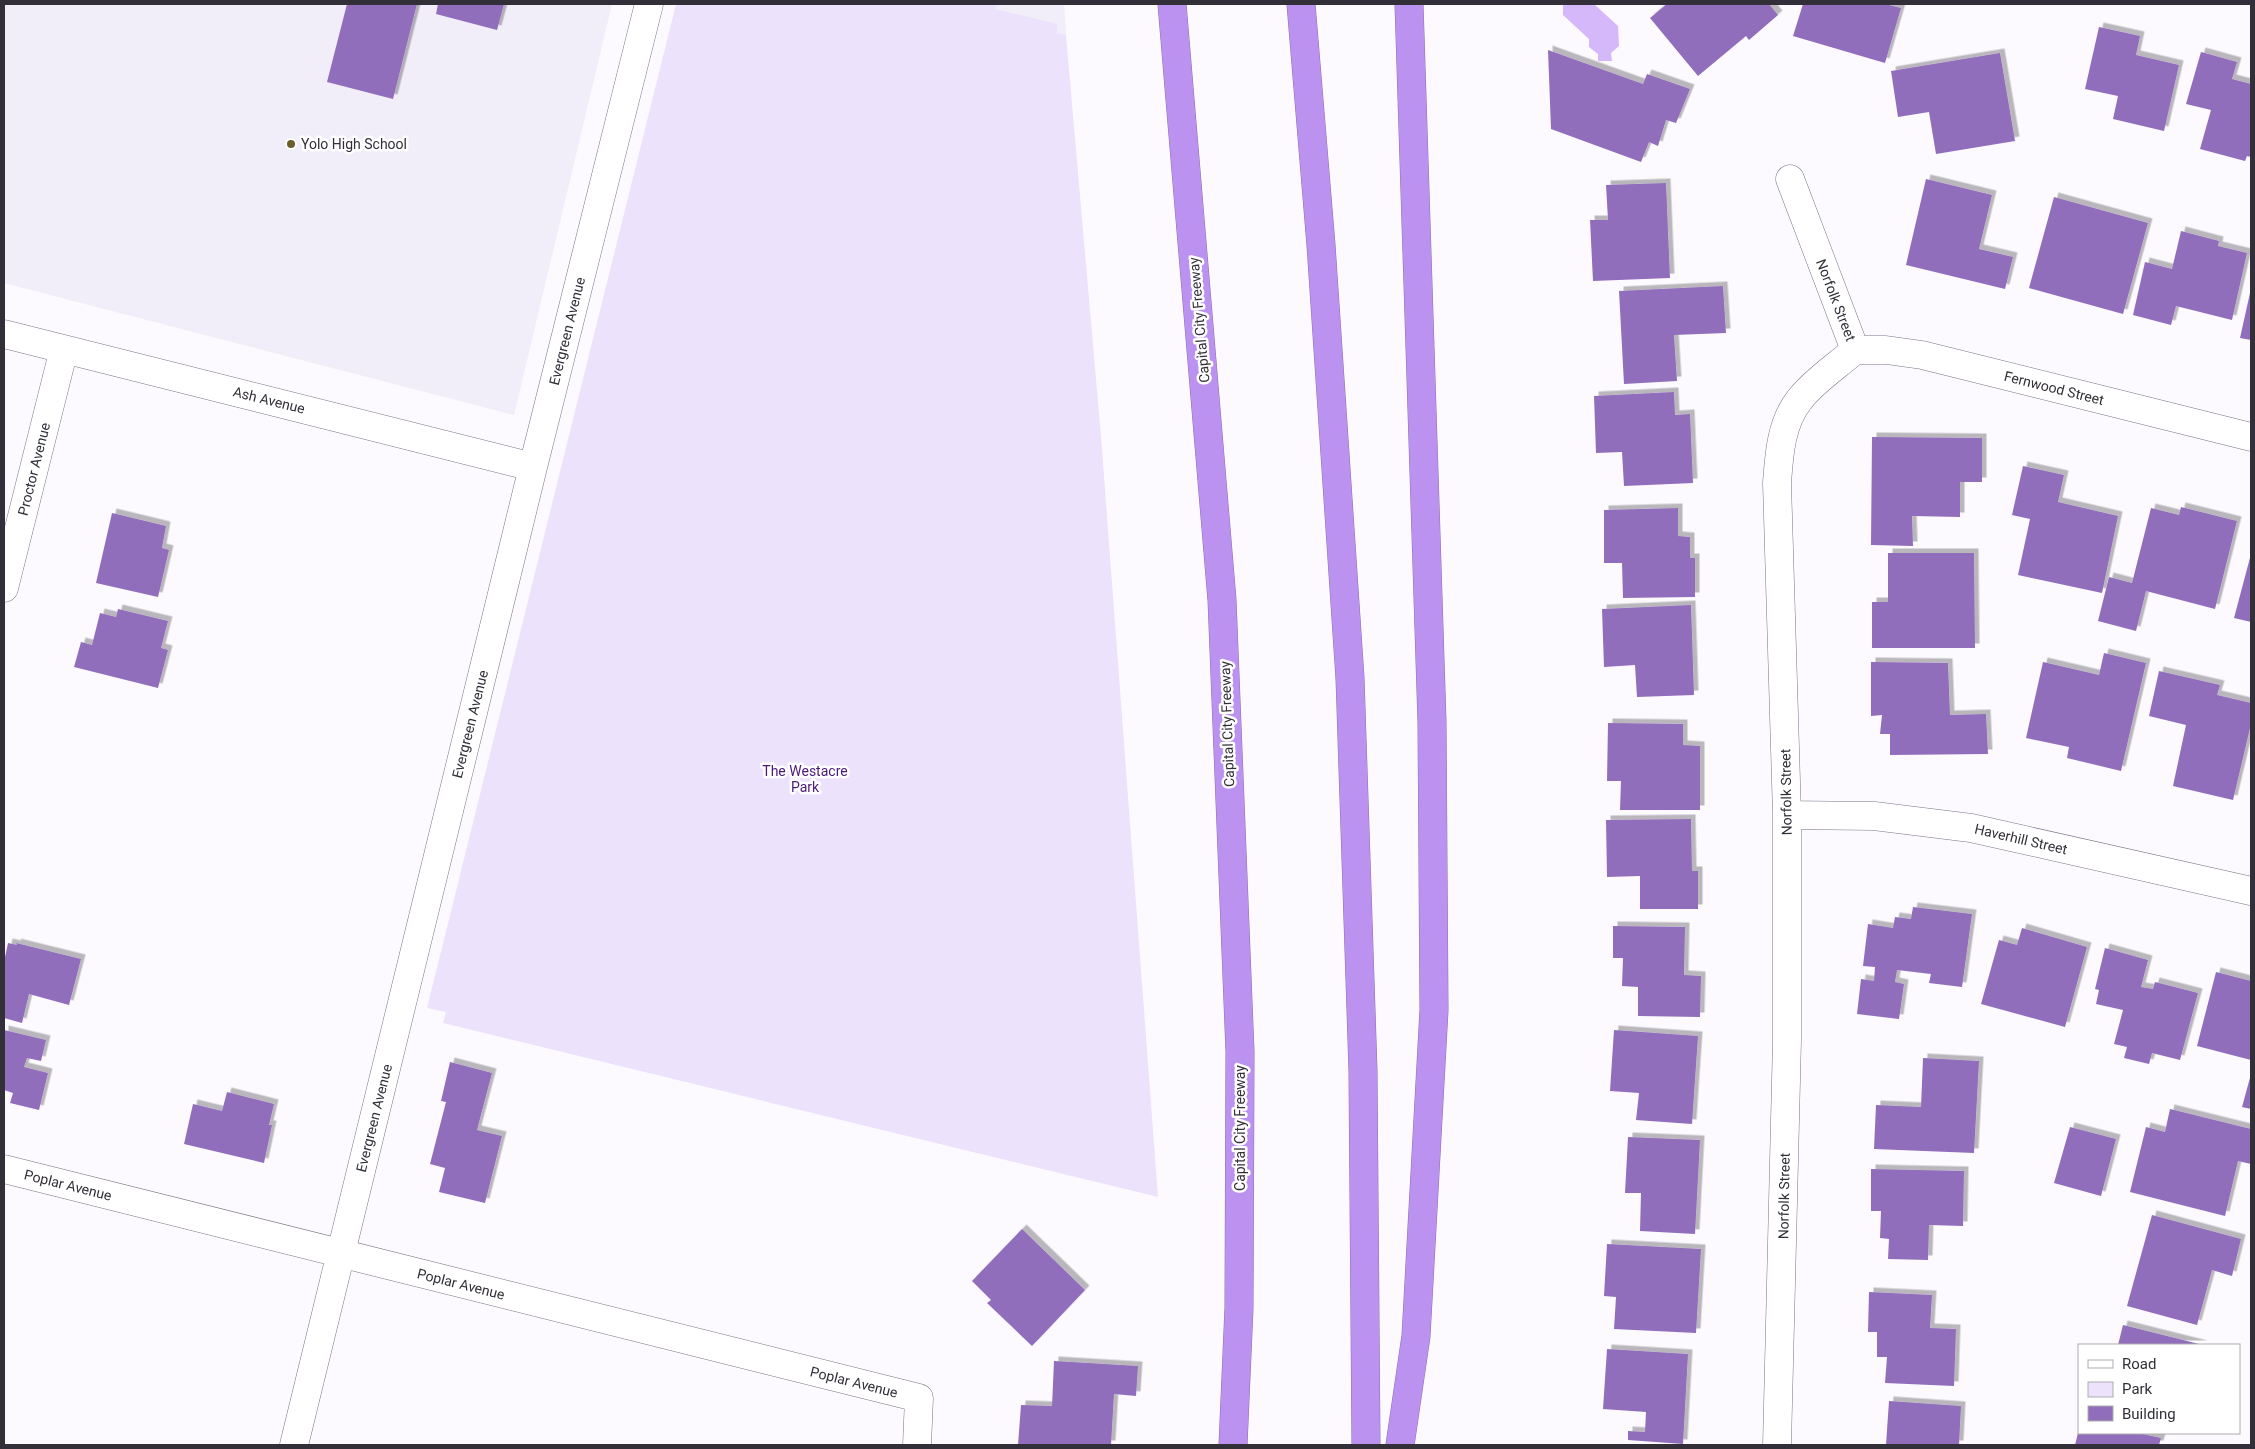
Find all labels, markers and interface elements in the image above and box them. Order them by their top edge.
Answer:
place label: Yolo High School [301,136,407,152]
marker: Yolo High School [285,138,297,150]
street label: Capital City Freeway [1186,256,1212,383]
street label: Norfolk Street [1813,257,1859,344]
street label: Evergreen Avenue [546,275,588,387]
street label: Fernwood Street [2002,368,2106,408]
street label: Ash Avenue [231,383,307,417]
street label: Proctor Avenue [15,421,53,517]
street label: Capital City Freeway [1217,660,1237,787]
street label: Evergreen Avenue [449,668,491,780]
street label: Norfolk Street [1777,748,1795,835]
park label: The Westacre Park [762,763,848,795]
street label: Haverhill Street [1973,821,2069,858]
street label: Evergreen Avenue [353,1062,395,1174]
street label: Capital City Freeway [1232,1065,1248,1191]
street label: Norfolk Street [1775,1152,1793,1239]
street label: Poplar Avenue [23,1166,113,1204]
street label: Poplar Avenue [416,1265,506,1303]
legend [2078,1344,2240,1434]
text: Road [2122,1355,2156,1373]
street label: Poplar Avenue [809,1363,899,1401]
text: Park [2122,1380,2153,1398]
text: Building [2122,1405,2176,1423]

